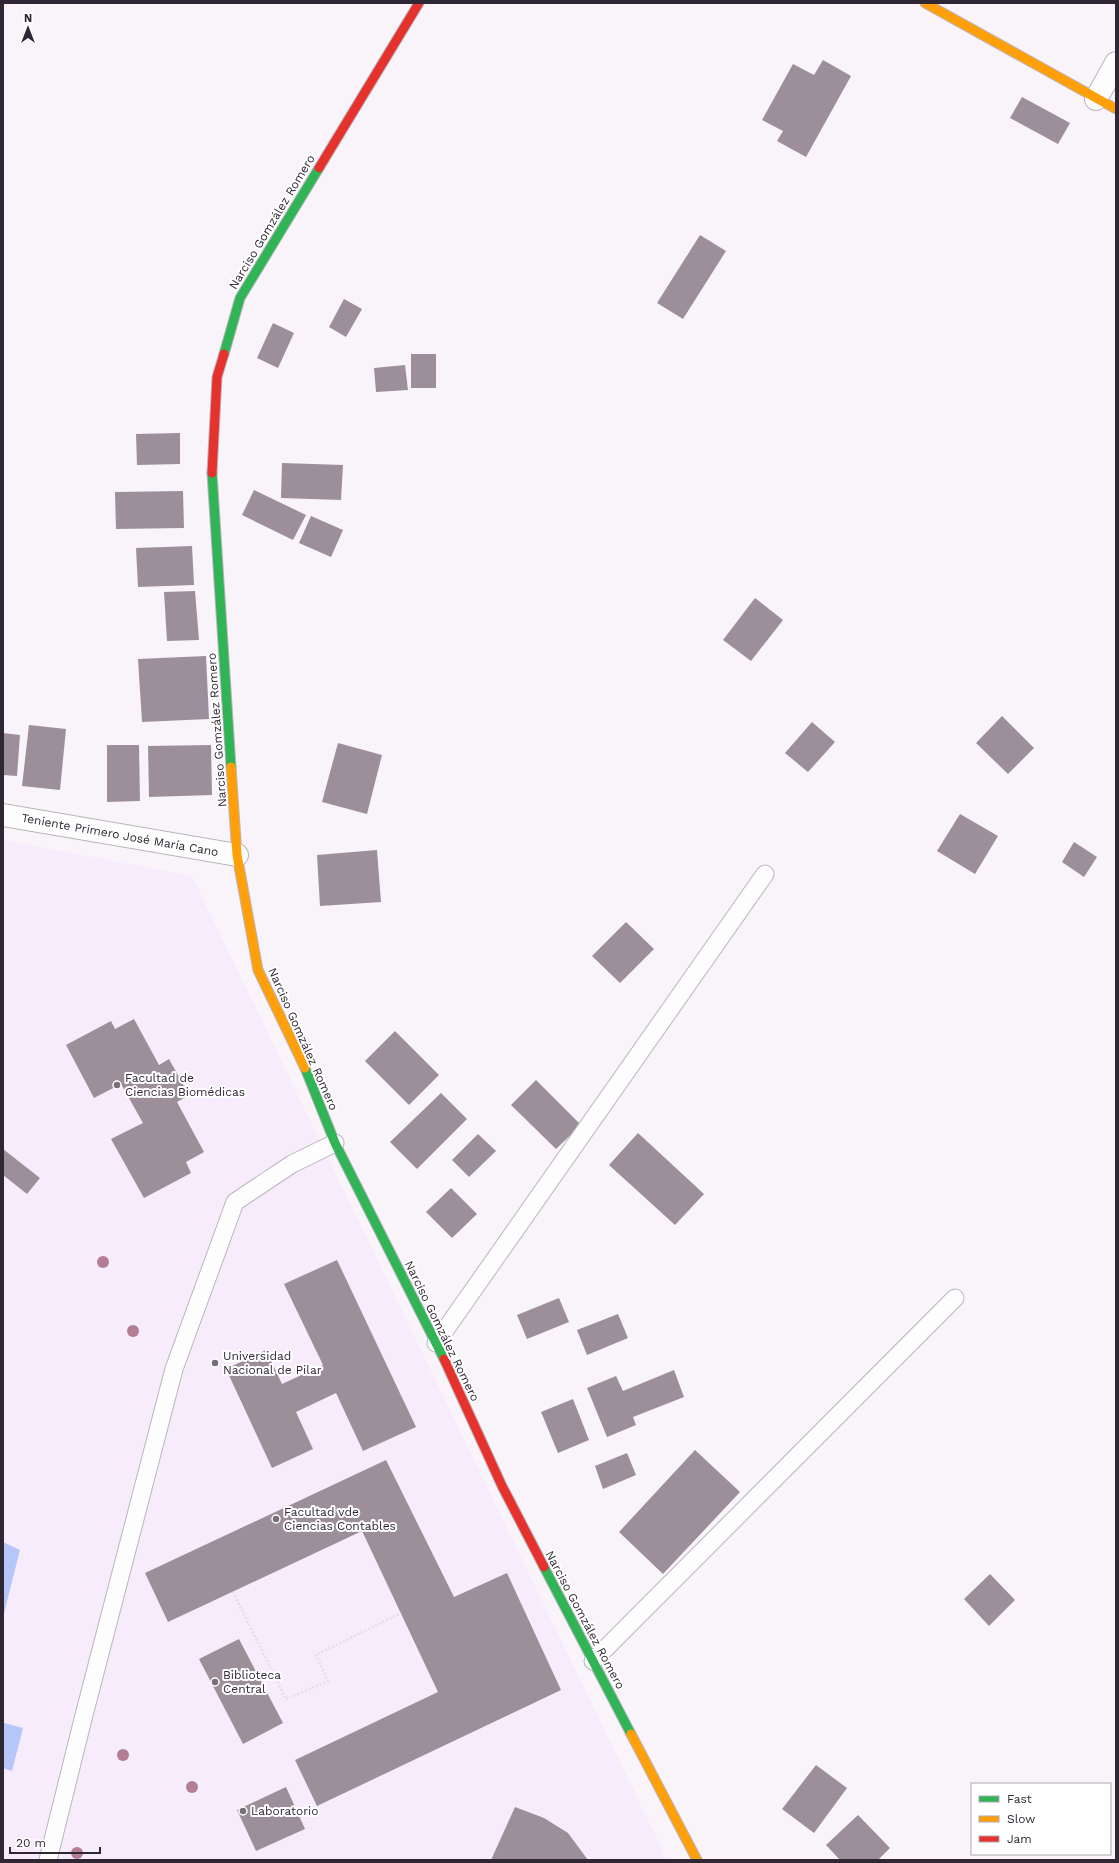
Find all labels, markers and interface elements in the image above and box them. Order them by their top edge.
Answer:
north arrow [8,8,48,48]
text: N [24,12,32,25]
street label: Narciso Gomzález Romero [226,152,318,292]
street label: Narciso Gomzález Romero [205,652,229,808]
street label: Teniente Primero José María Cano [20,811,220,859]
street label: Narciso Gomzález Romero [265,966,341,1112]
place label: Facultad de Ciencias Biomédicas [125,1071,245,1099]
marker: Facultad de Ciencias Biomédicas [112,1080,122,1090]
street label: Narciso Gomzález Romero [402,1258,482,1404]
place label: Universidad Nacional de Pilar [223,1349,322,1377]
marker: Universidad Nacional de Pilar [210,1358,220,1368]
place label: Facultad vde Ciencias Contables [284,1505,396,1533]
marker: Facultad vde Ciencias Contables [271,1514,281,1524]
street label: Narciso Gomzález Romero [543,1548,627,1692]
place label: Biblioteca Central [223,1668,281,1696]
marker: Biblioteca Central [210,1677,220,1687]
legend [971,1783,1111,1855]
text: Fast [1007,1792,1032,1806]
place label: Laboratorio [251,1804,319,1818]
marker: Laboratorio [238,1806,248,1816]
text: Slow [1007,1812,1035,1826]
scale bar [10,1829,100,1855]
text: Jam [1007,1832,1032,1846]
text: 20 m [16,1836,46,1850]

